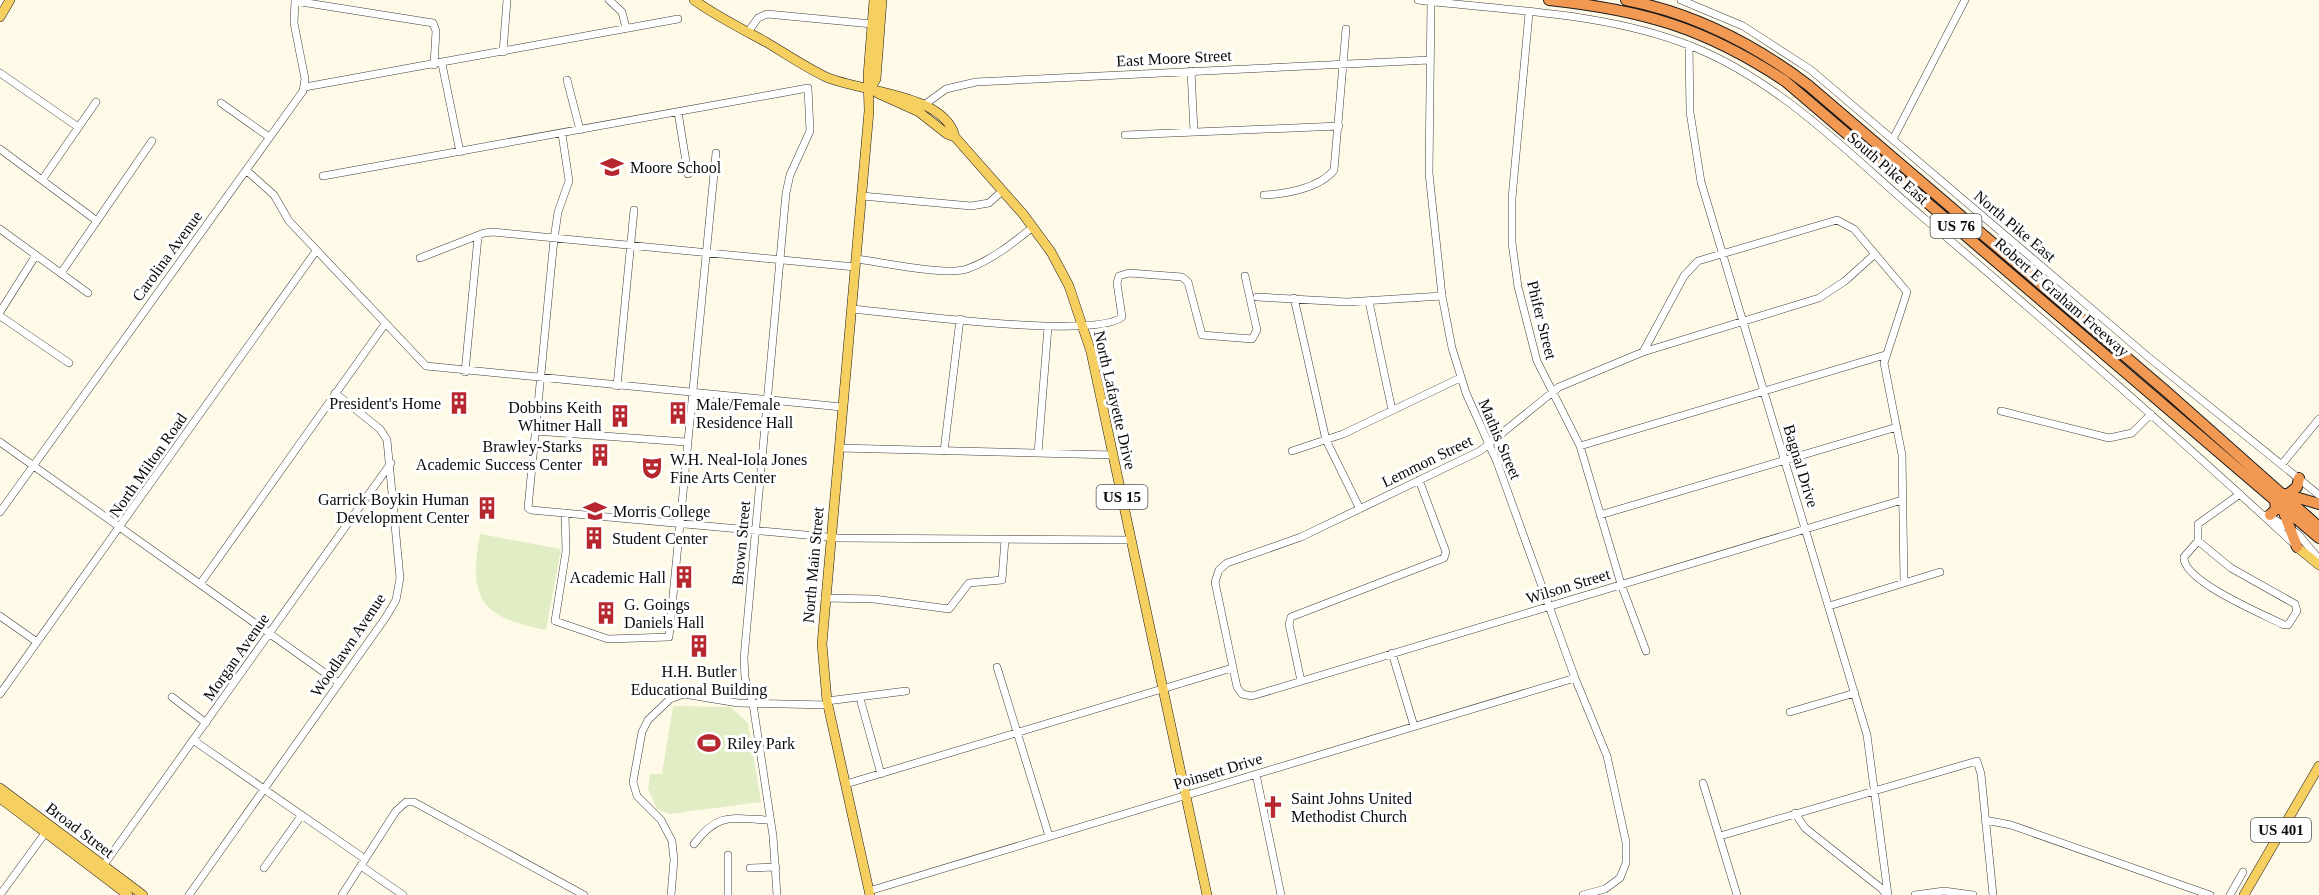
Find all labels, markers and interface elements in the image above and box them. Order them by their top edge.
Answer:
street label: East Moore Street [1116,46,1233,70]
street label: South Pike East [1844,128,1932,208]
school or university icon: Moore School [599,154,625,180]
place label: Moore School [630,159,722,176]
street label: North Pike East [1971,187,2060,265]
street label: Carolina Avenue [129,208,205,304]
road number: US 76 [1930,214,1982,238]
street label: Robert E Graham Freeway [1991,234,2132,361]
street label: Phifer Street [1524,279,1560,362]
street label: North Lafayette Drive [1090,329,1139,471]
building icon: President's Home [446,390,472,416]
place label: President's Home [329,395,441,412]
place label: Male/Female Residence Hall [696,396,794,431]
street label: Mathis Street [1475,396,1525,482]
place label: Dobbins Keith Whitner Hall [508,399,603,434]
building icon: Male/Female Residence Hall [665,400,691,426]
building icon: Dobbins Keith Whitner Hall [607,403,633,429]
street label: North Milton Road [106,410,190,520]
street label: Bagnal Drive [1779,423,1822,510]
street label: Lemmon Street [1379,431,1476,490]
place label: Brawley-Starks Academic Success Center [416,438,583,473]
building icon: Brawley-Starks Academic Success Center [587,442,613,468]
place label: W.H. Neal-Iola Jones Fine Arts Center [670,451,807,486]
theatre icon: W.H. Neal-Iola Jones Fine Arts Center [639,455,665,481]
road number: US 15 [1096,485,1148,509]
place label: Garrick Boykin Human Development Center [318,491,470,527]
building icon: Garrick Boykin Human Development Center [474,495,500,521]
school or university icon: Morris College [582,498,608,524]
street label: Brown Street [729,499,753,586]
place label: Morris College [613,503,710,521]
street label: North Main Street [799,506,827,624]
building icon: Student Center [581,525,607,551]
place label: Student Center [612,530,708,547]
building icon: Academic Hall [671,564,697,590]
street label: Wilson Street [1524,565,1613,607]
place label: Academic Hall [570,569,667,586]
street label: Woodlawn Avenue [307,590,389,700]
place label: G. Goings Daniels Hall [624,596,705,631]
building icon: G. Goings Daniels Hall [593,600,619,626]
street label: Morgan Avenue [200,610,273,704]
building icon: H.H. Butler Educational Building [686,633,712,659]
place label: H.H. Butler Educational Building [631,663,767,699]
sports icon: Riley Park [696,730,722,756]
place label: Riley Park [727,735,795,753]
street label: Poinsett Drive [1172,749,1264,793]
place label: Saint Johns United Methodist Church [1291,790,1412,825]
church icon: Saint Johns United Methodist Church [1260,794,1286,820]
street label: Broad Street [43,799,118,861]
road number: US 401 [2251,818,2311,842]

